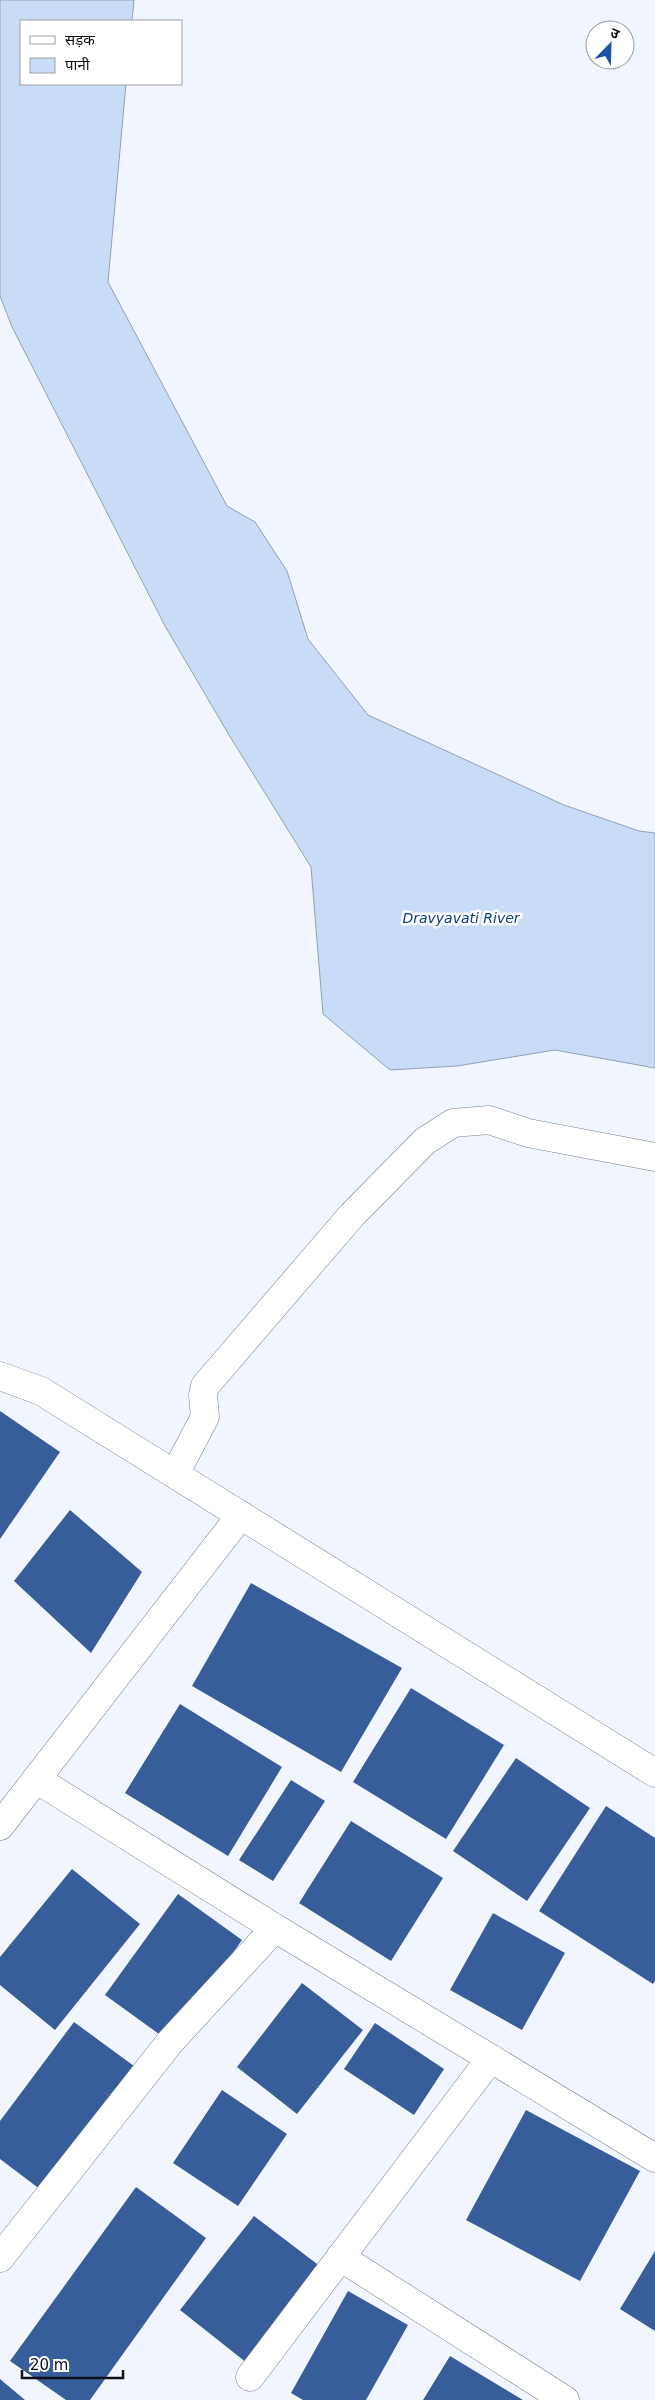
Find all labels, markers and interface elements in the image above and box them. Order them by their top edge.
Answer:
legend [20,20,182,85]
north arrow [585,20,635,70]
text: उ [608,24,623,42]
text: सड़क [65,31,95,49]
text: पानी [65,56,91,74]
water label: Dravyavati River [402,910,521,926]
scale bar [22,2348,124,2380]
text: 20 m [30,2356,68,2374]

